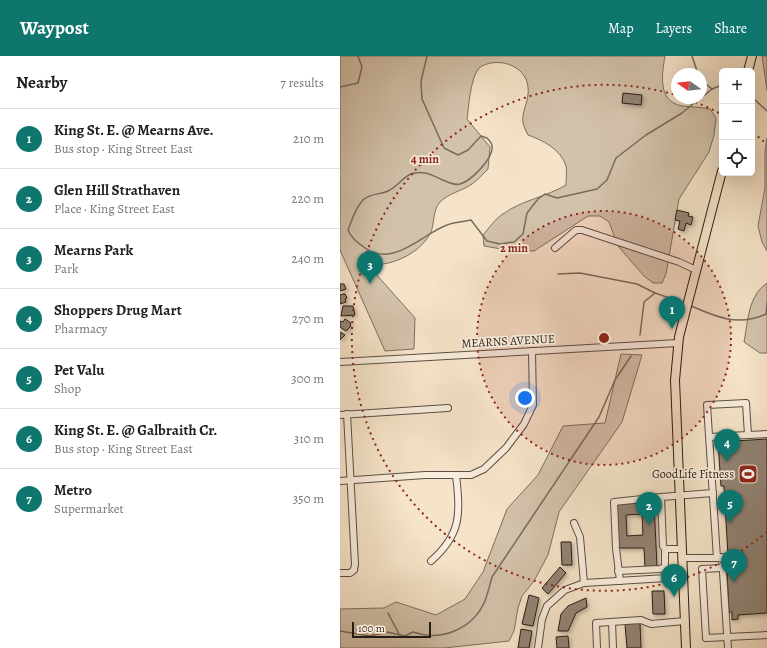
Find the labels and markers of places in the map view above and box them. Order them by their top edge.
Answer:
pin: 3 [357,251,383,284]
pin: 1 [659,296,685,329]
centre of rings [597,331,611,345]
pin: 4 [714,429,740,462]
sports icon: GoodLife Fitness [737,463,759,485]
place label: GoodLife Fitness [652,466,734,482]
pin: 5 [717,490,743,523]
pin: 2 [636,492,662,525]
pin: 7 [721,549,747,582]
pin: 6 [661,564,687,597]

